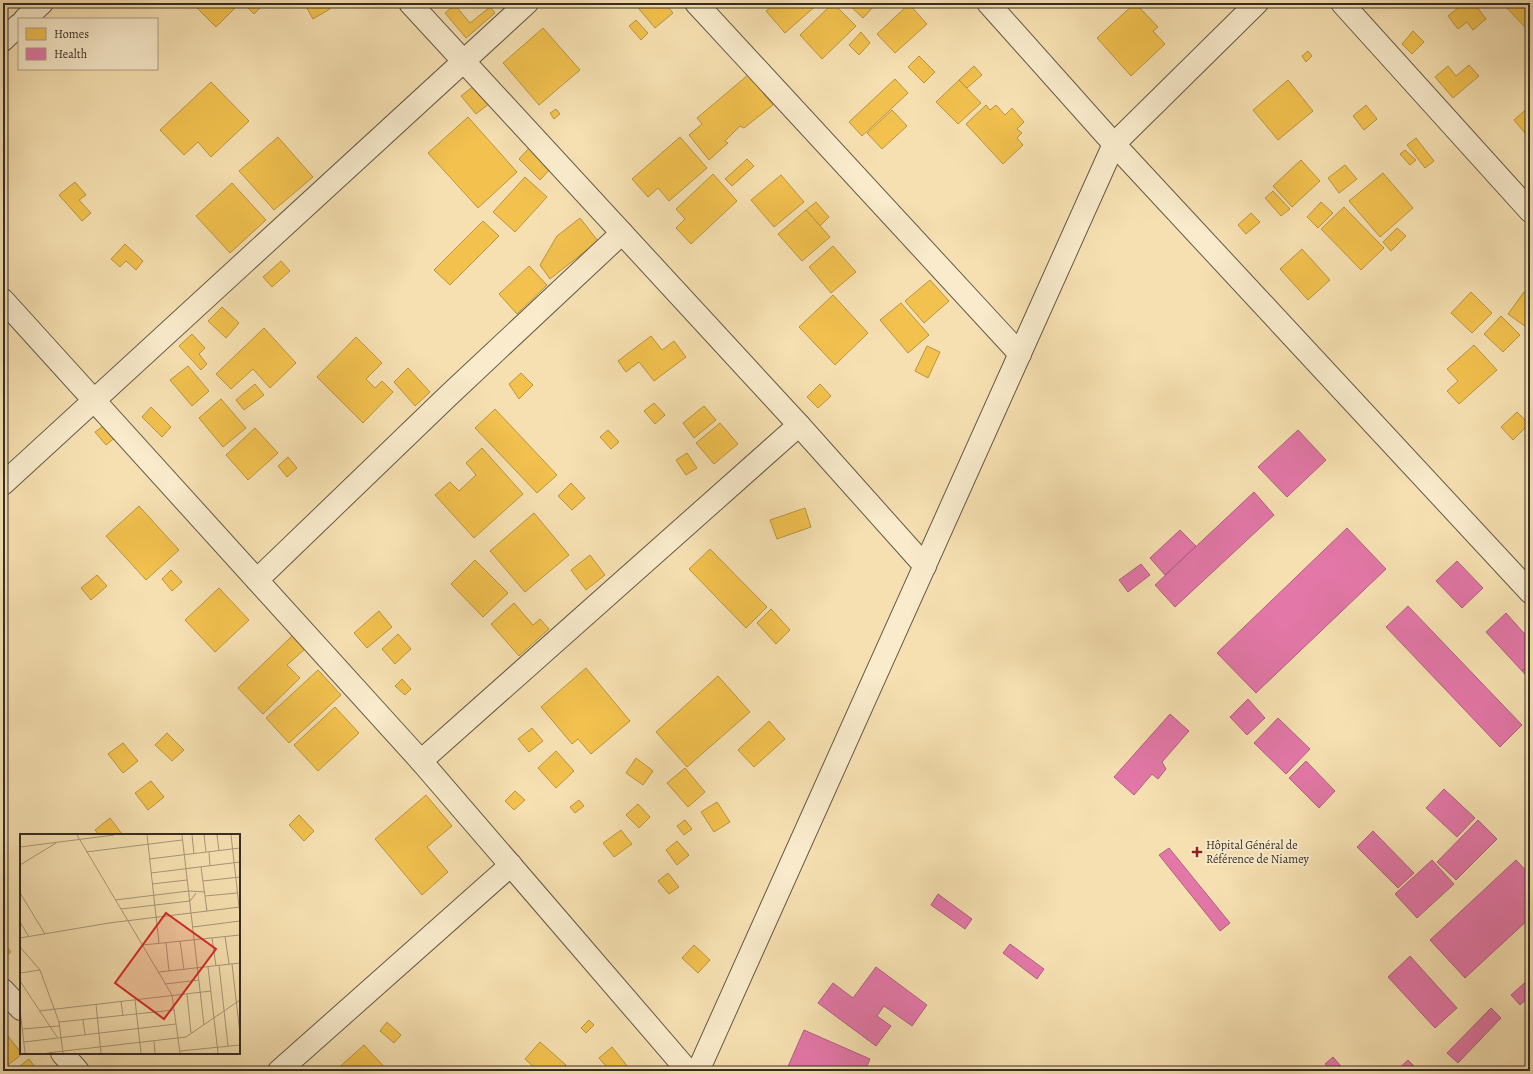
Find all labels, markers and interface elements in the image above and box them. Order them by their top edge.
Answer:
legend [18,18,158,70]
text: Homes [54,26,89,42]
text: Health [54,46,88,62]
inset map [20,834,240,1054]
place label: Hôpital Général de Référence de Niamey [1206,837,1310,867]
marker: Hôpital Général de Référence de Niamey [1191,846,1203,858]

